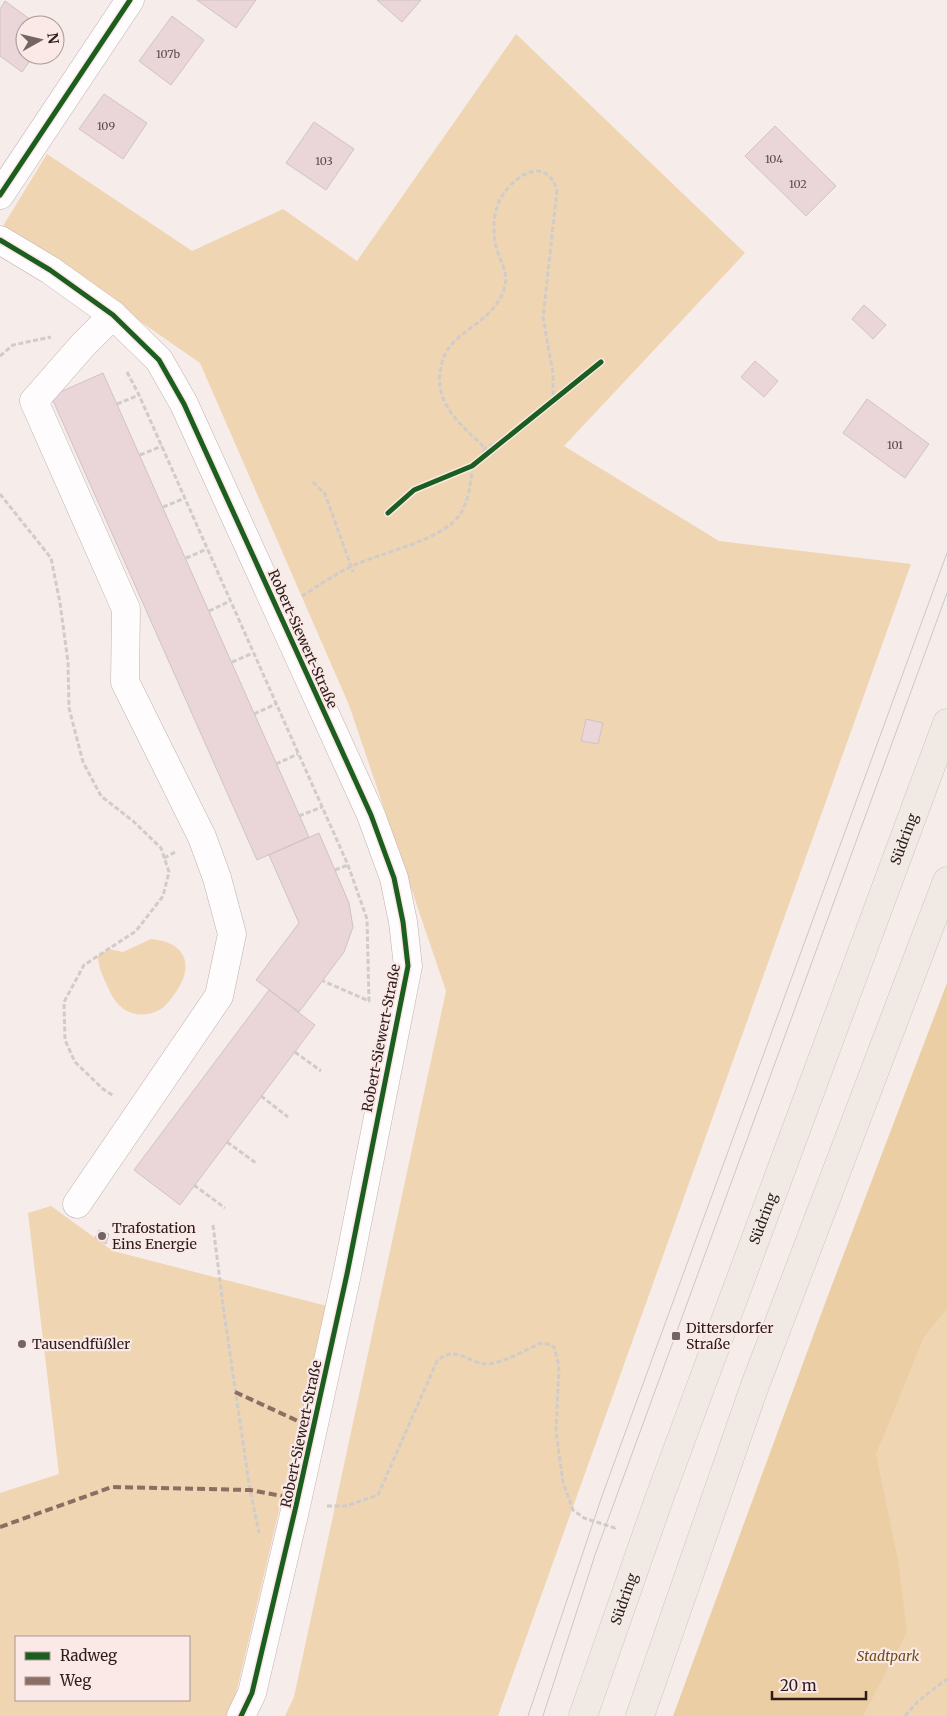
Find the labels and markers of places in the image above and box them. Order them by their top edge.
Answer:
place label: Trafostation Eins Energie [112,1219,197,1253]
marker: Trafostation Eins Energie [96,1230,108,1242]
place label: Dittersdorfer Straße [686,1319,774,1353]
marker: Dittersdorfer Straße [670,1330,682,1342]
place label: Tausendfüßler [32,1335,130,1353]
marker: Tausendfüßler [16,1338,28,1350]

